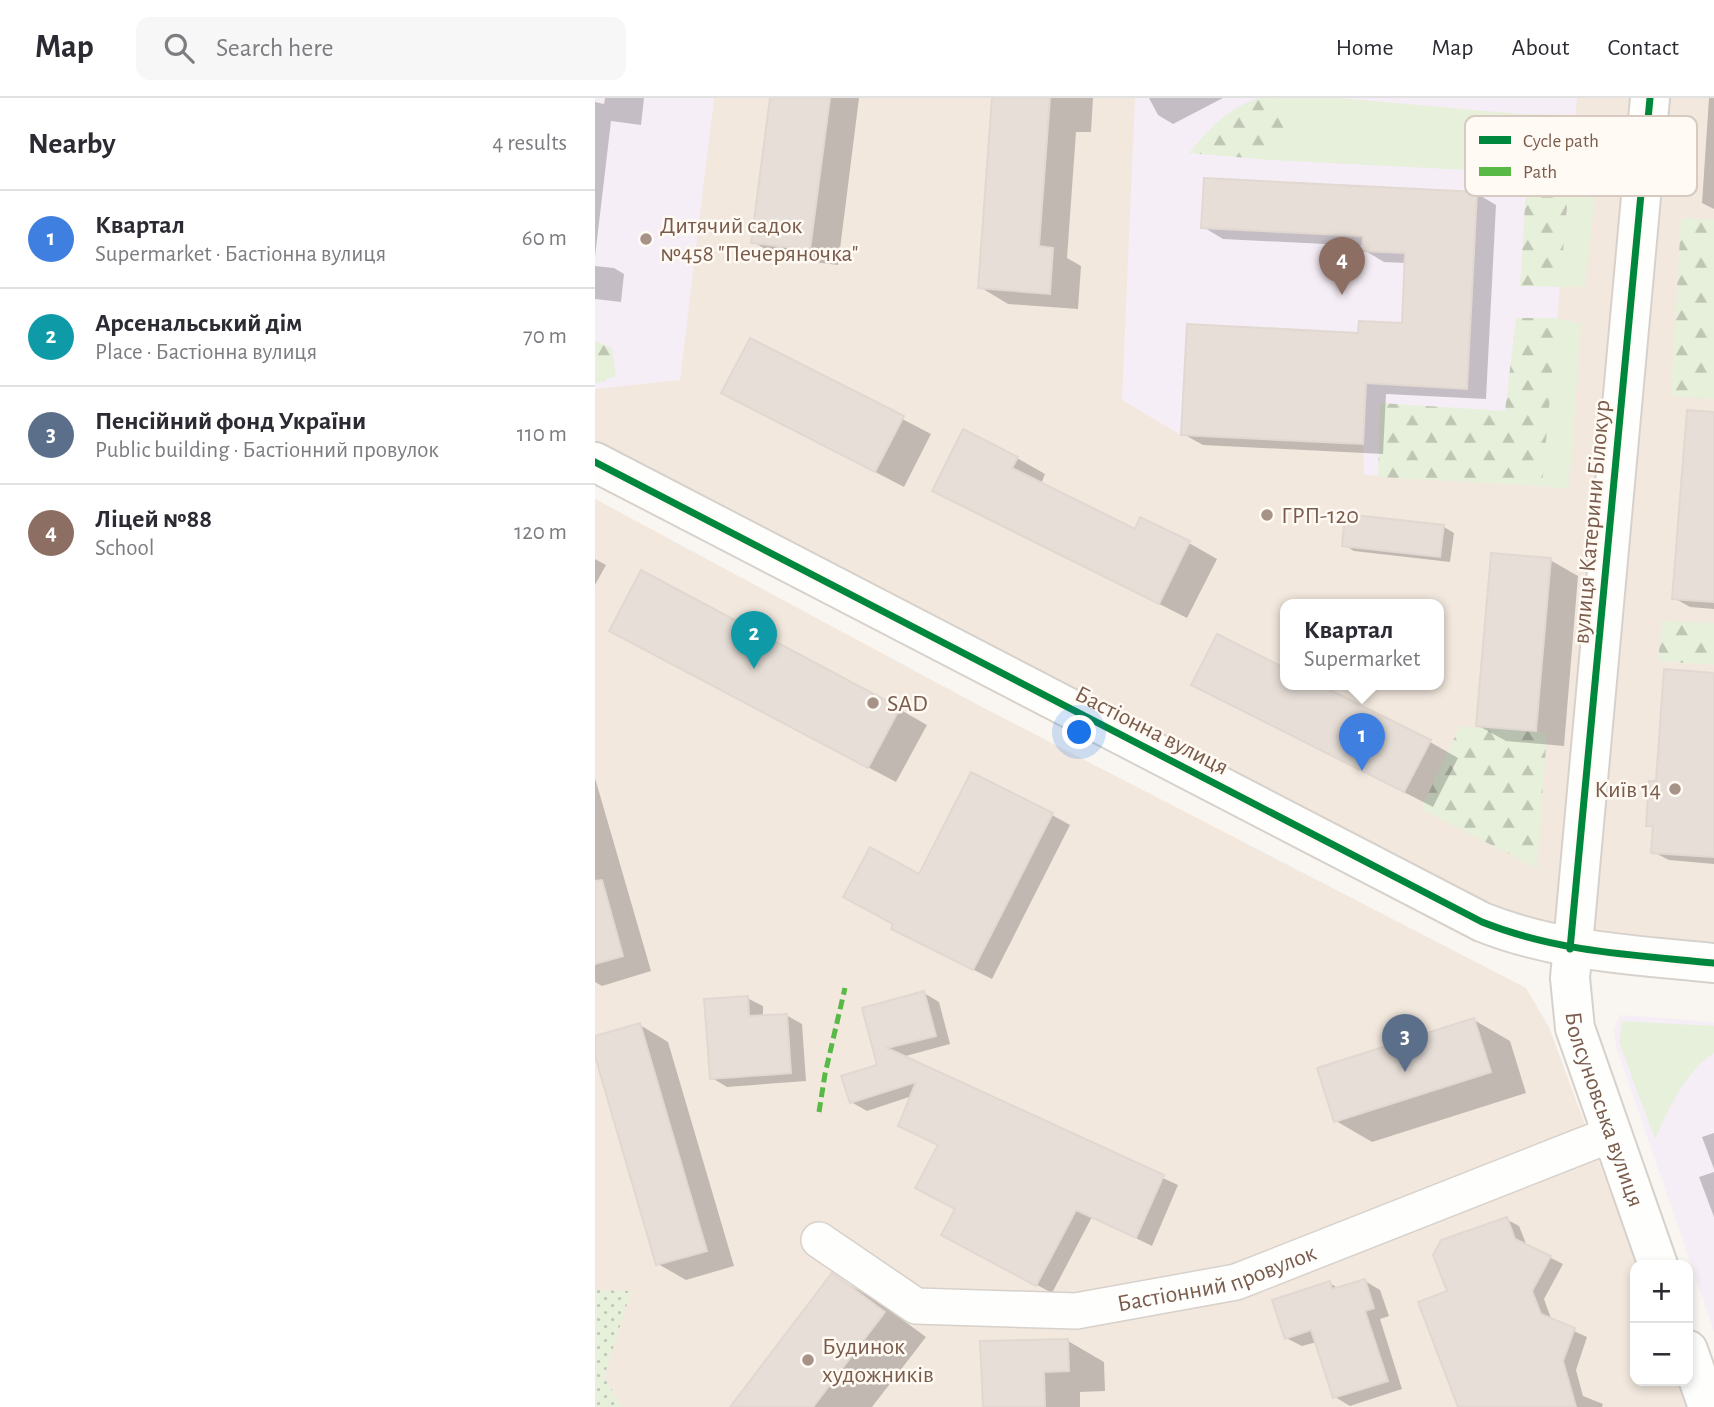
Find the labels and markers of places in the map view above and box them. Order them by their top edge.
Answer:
place label: Дитячий садок №458 "Печеряночка" [660,214,859,266]
marker: Дитячий садок №458 "Печеряночка" [638,231,654,247]
pin: 4 [1319,237,1365,295]
place label: ГРП-120 [1281,504,1359,528]
marker: ГРП-120 [1259,507,1275,523]
pin: 2 [731,611,777,669]
place label: SAD [887,692,928,716]
marker: SAD [865,695,881,711]
pin: 1 [1339,713,1385,771]
place label: Київ 14 [1594,778,1661,802]
marker: Київ 14 [1667,781,1683,797]
pin: 3 [1382,1014,1428,1072]
place label: Будинок художників [822,1335,934,1387]
marker: Будинок художників [800,1352,816,1368]

